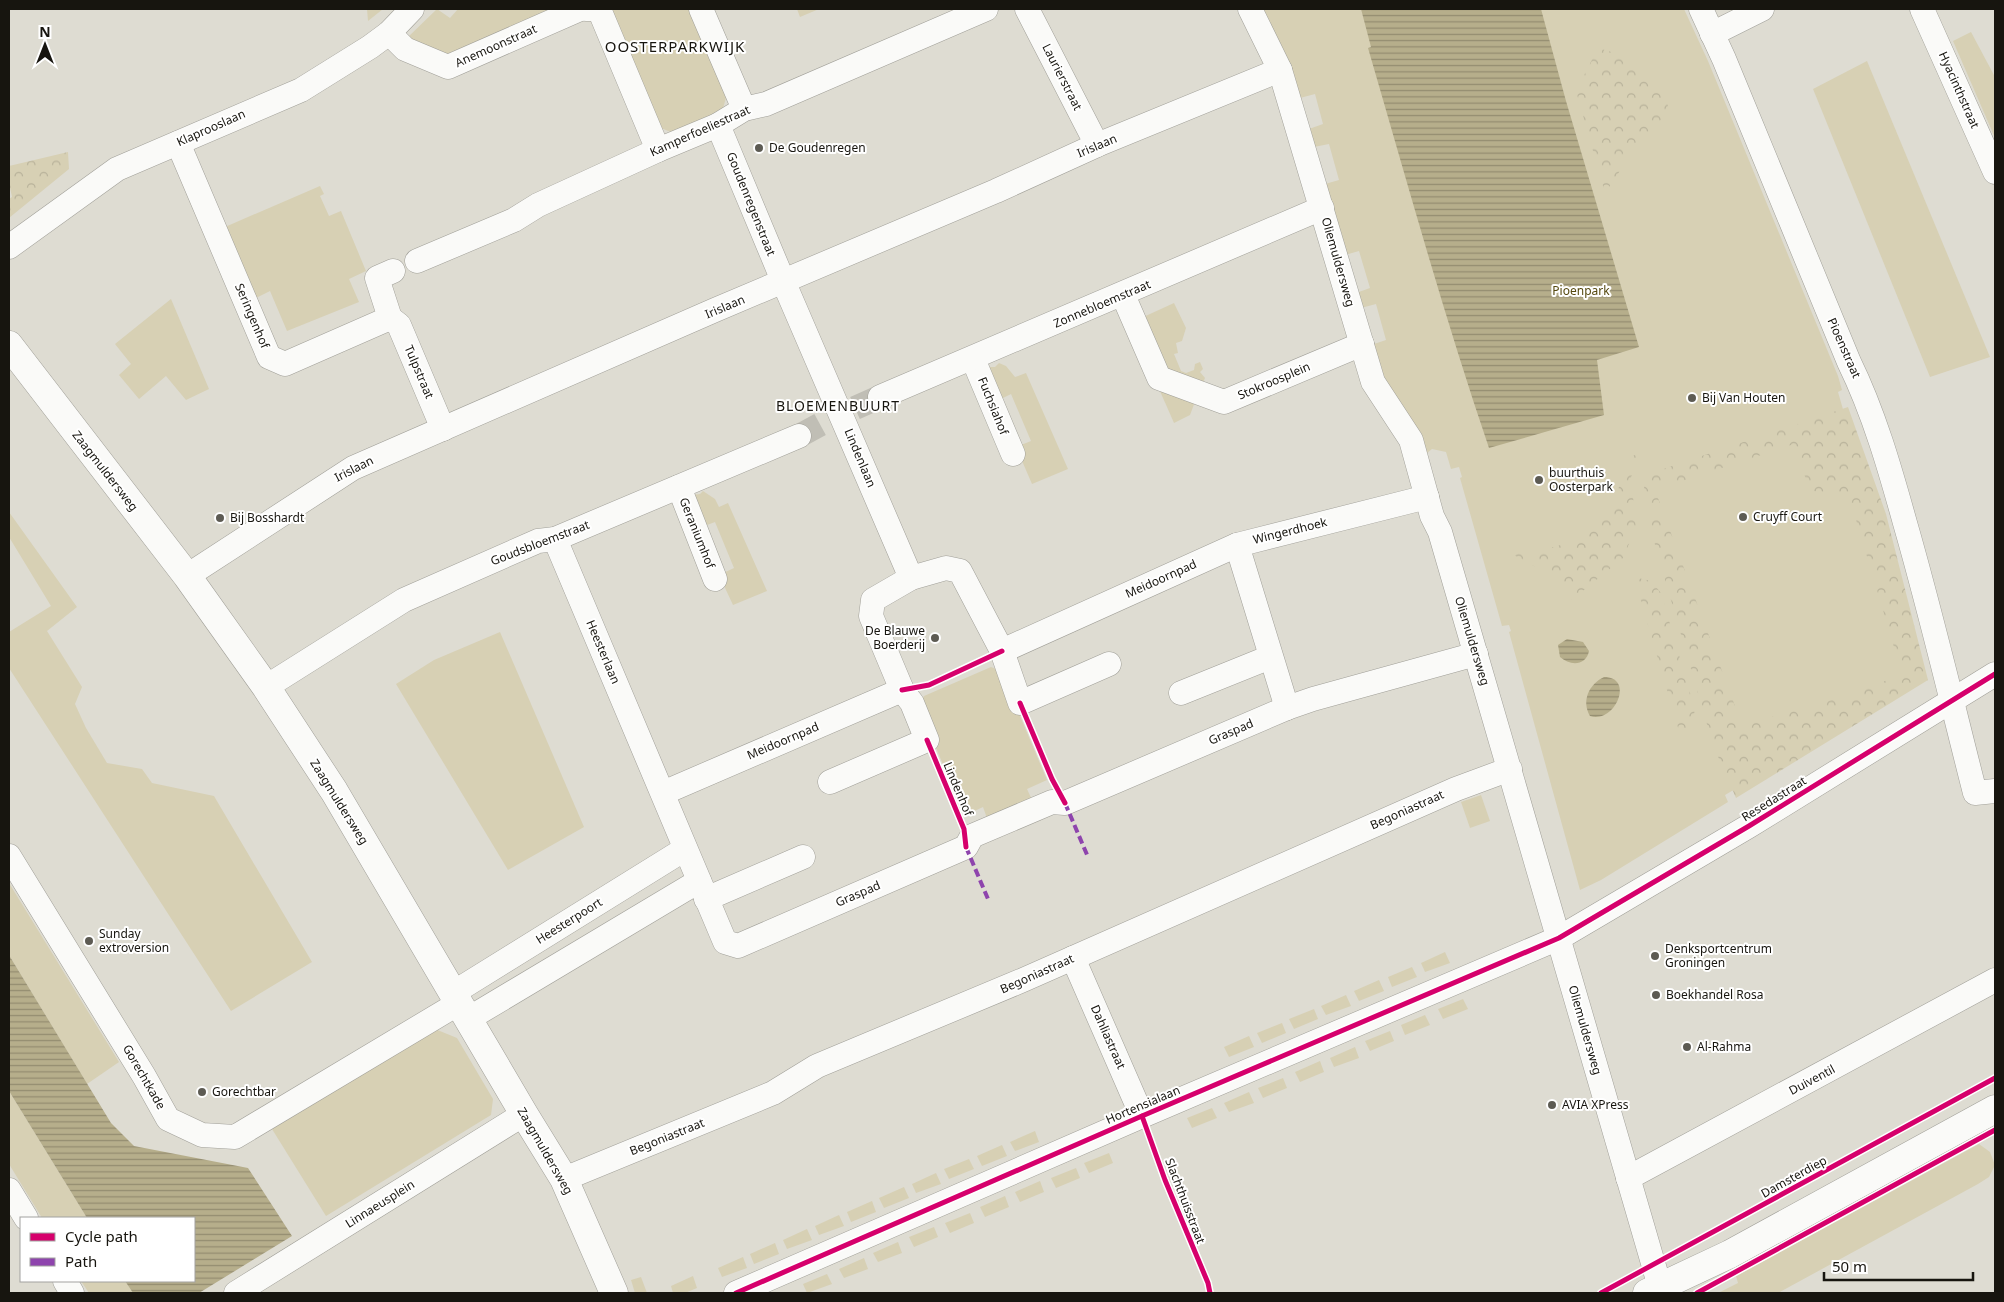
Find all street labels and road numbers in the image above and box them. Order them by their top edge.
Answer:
street label: Anemoonstraat [452,20,540,71]
street label: Laurierstraat [1038,40,1087,114]
street label: Hyacinthstraat [1935,49,1984,131]
street label: Kamperfoeliestraat [647,101,753,160]
street label: Klaprooslaan [174,105,248,150]
street label: Irislaan [1074,130,1119,162]
street label: Goudenregenstraat [723,149,780,259]
street label: Oliemuldersweg [1318,215,1359,309]
street label: Zonnebloemstraat [1051,275,1154,332]
street label: Seringenhof [231,281,274,352]
street label: Irislaan [702,291,747,323]
street label: Pioenstraat [1824,315,1866,381]
street label: Tulpstraat [401,342,439,402]
street label: Stokroosplein [1235,358,1313,403]
street label: Fuchsiahof [974,374,1013,438]
street label: Lindenlaan [840,426,880,490]
street label: Zaagmuldersweg [69,427,142,514]
street label: Irislaan [331,451,376,486]
street label: Geraniumhof [676,495,720,572]
street label: Wingerdhoek [1251,513,1329,548]
street label: Goudsbloemstraat [488,516,592,569]
street label: Meidoornpad [1122,555,1199,602]
street label: Oliemuldersweg [1451,594,1494,688]
street label: Heesterlaan [582,617,625,687]
street label: Graspad [1206,714,1256,749]
street label: Meidoornpad [744,718,821,763]
street label: Zaagmuldersweg [306,756,373,848]
street label: Lindenhof [939,759,978,819]
street label: Resedastraat [1738,772,1810,825]
street label: Begoniastraat [1367,785,1447,833]
street label: Graspad [833,876,883,911]
street label: Heesterpoort [532,893,606,948]
street label: Begoniastraat [997,949,1077,997]
street label: Oliemuldersweg [1565,983,1606,1077]
street label: Dahliastraat [1087,1002,1130,1072]
street label: Gorechtkade [119,1041,170,1112]
street label: Duiventil [1786,1060,1838,1099]
street label: Hortensialaan [1103,1081,1183,1128]
street label: Zaagmuldersweg [514,1104,577,1197]
street label: Begoniastraat [627,1114,707,1159]
street label: Damsterdiep [1758,1151,1830,1202]
street label: Slachthuisstraat [1161,1156,1210,1247]
street label: Linnaeusplein [342,1176,418,1232]

